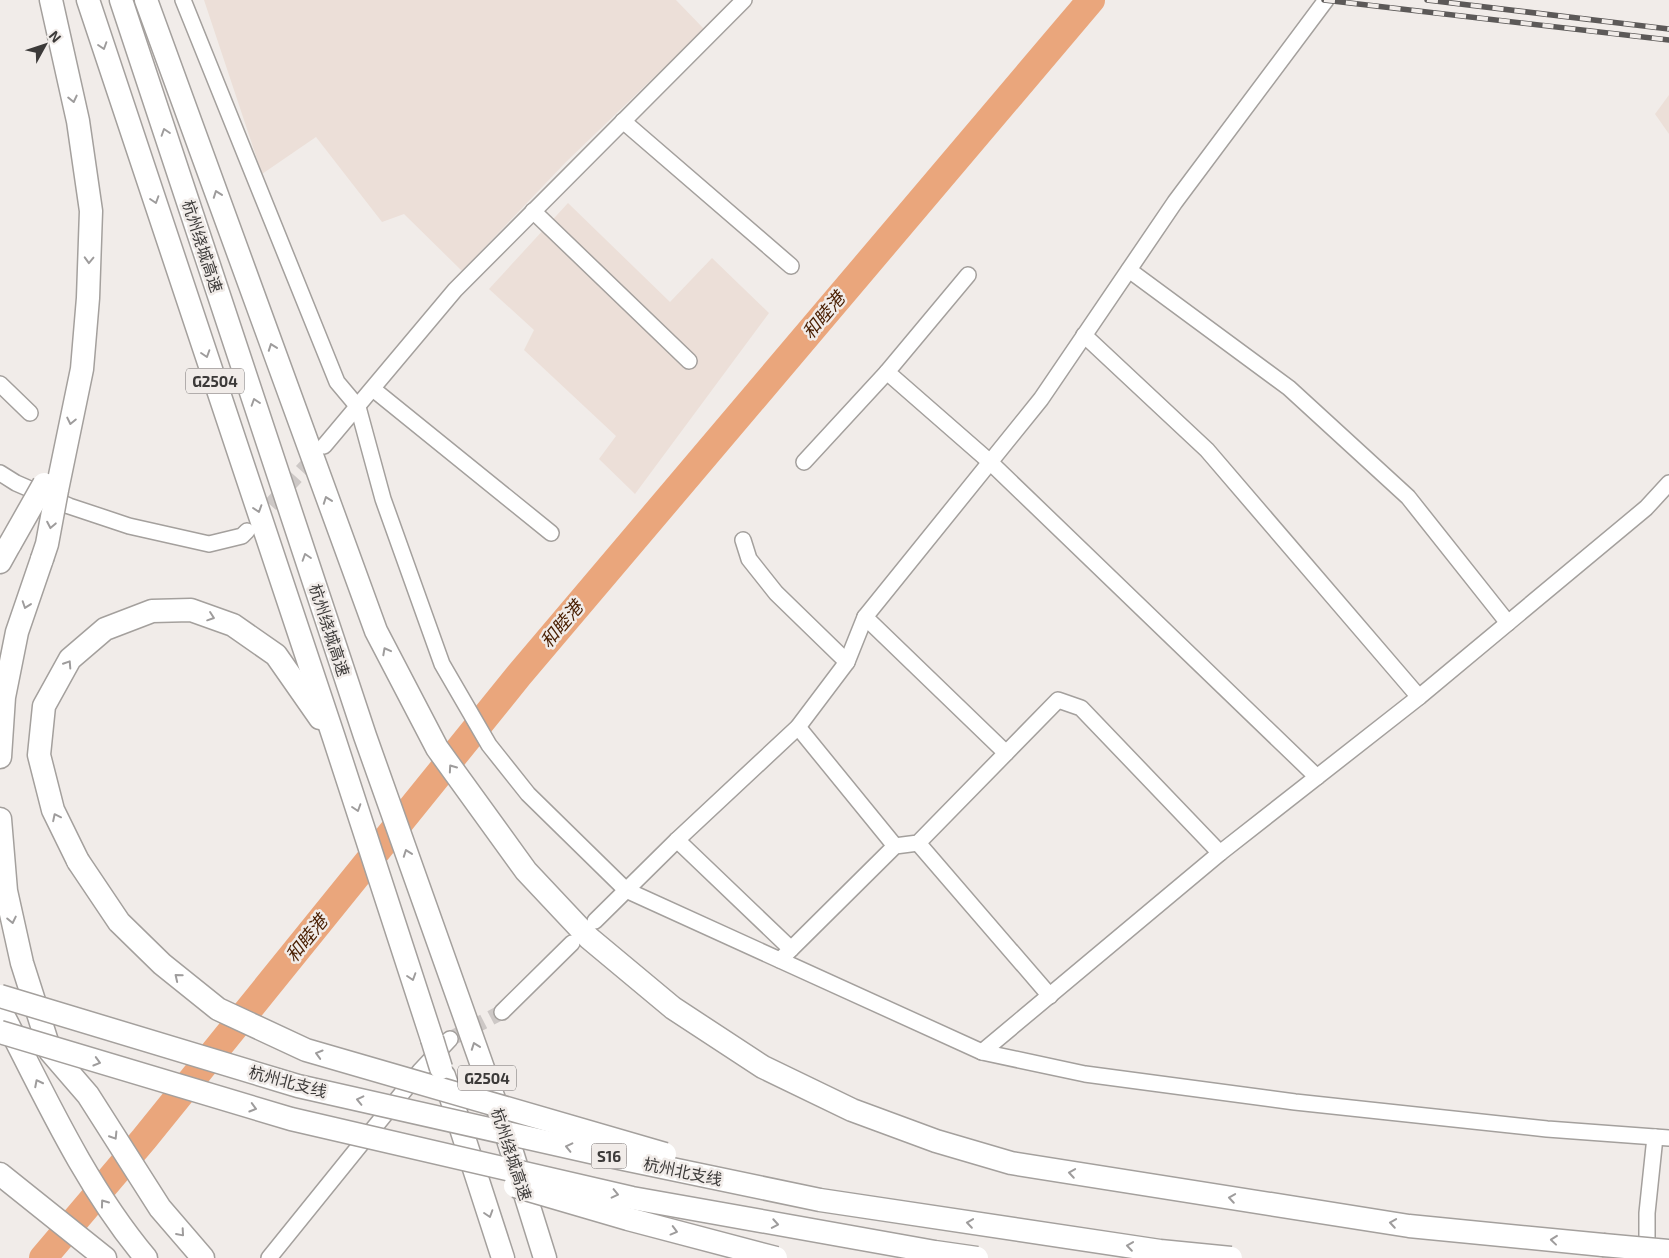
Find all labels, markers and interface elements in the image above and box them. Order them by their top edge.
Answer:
north arrow [20,20,70,70]
text: N [46,27,65,46]
one-way arrow [97,42,107,50]
one-way arrow [67,94,78,103]
one-way arrow [161,128,171,137]
one-way arrow [213,190,223,199]
one-way arrow [149,196,159,204]
street label: 杭州绕城高速 [179,197,227,295]
one-way arrow [84,256,94,264]
water label: 和睦港 [797,285,851,343]
one-way arrow [268,343,278,352]
one-way arrow [200,350,210,358]
road number: G2504 [186,368,244,394]
one-way arrow [250,399,260,407]
one-way arrow [66,416,77,425]
one-way arrow [323,496,333,505]
one-way arrow [252,504,262,512]
one-way arrow [46,520,56,529]
one-way arrow [302,553,312,561]
street label: 杭州绕城高速 [306,581,354,679]
water label: 和睦港 [535,594,589,652]
one-way arrow [22,600,32,608]
one-way arrow [206,611,215,621]
one-way arrow [382,647,392,656]
one-way arrow [61,660,71,669]
one-way arrow [449,765,458,774]
one-way arrow [351,803,361,812]
one-way arrow [53,814,63,823]
one-way arrow [403,850,413,858]
water label: 和睦港 [280,908,333,966]
one-way arrow [7,915,17,924]
one-way arrow [406,972,416,981]
one-way arrow [175,974,184,982]
one-way arrow [471,1042,481,1050]
one-way arrow [315,1049,324,1060]
one-way arrow [92,1057,100,1067]
street label: 杭州北支线 [247,1061,329,1101]
road number: G2504 [458,1066,516,1090]
one-way arrow [34,1080,44,1089]
one-way arrow [355,1095,364,1106]
one-way arrow [248,1103,256,1113]
street label: 杭州绕城高速 [488,1105,536,1203]
one-way arrow [107,1131,117,1140]
one-way arrow [565,1142,574,1153]
road number: S16 [592,1144,626,1168]
street label: 杭州北支线 [642,1153,724,1189]
one-way arrow [1067,1168,1076,1178]
one-way arrow [610,1188,619,1199]
one-way arrow [1228,1193,1236,1204]
one-way arrow [102,1200,110,1209]
one-way arrow [483,1209,493,1218]
one-way arrow [770,1218,779,1228]
one-way arrow [1388,1218,1396,1229]
one-way arrow [965,1219,974,1229]
one-way arrow [669,1225,678,1236]
one-way arrow [175,1227,184,1236]
one-way arrow [1550,1235,1558,1246]
one-way arrow [1126,1242,1135,1252]

